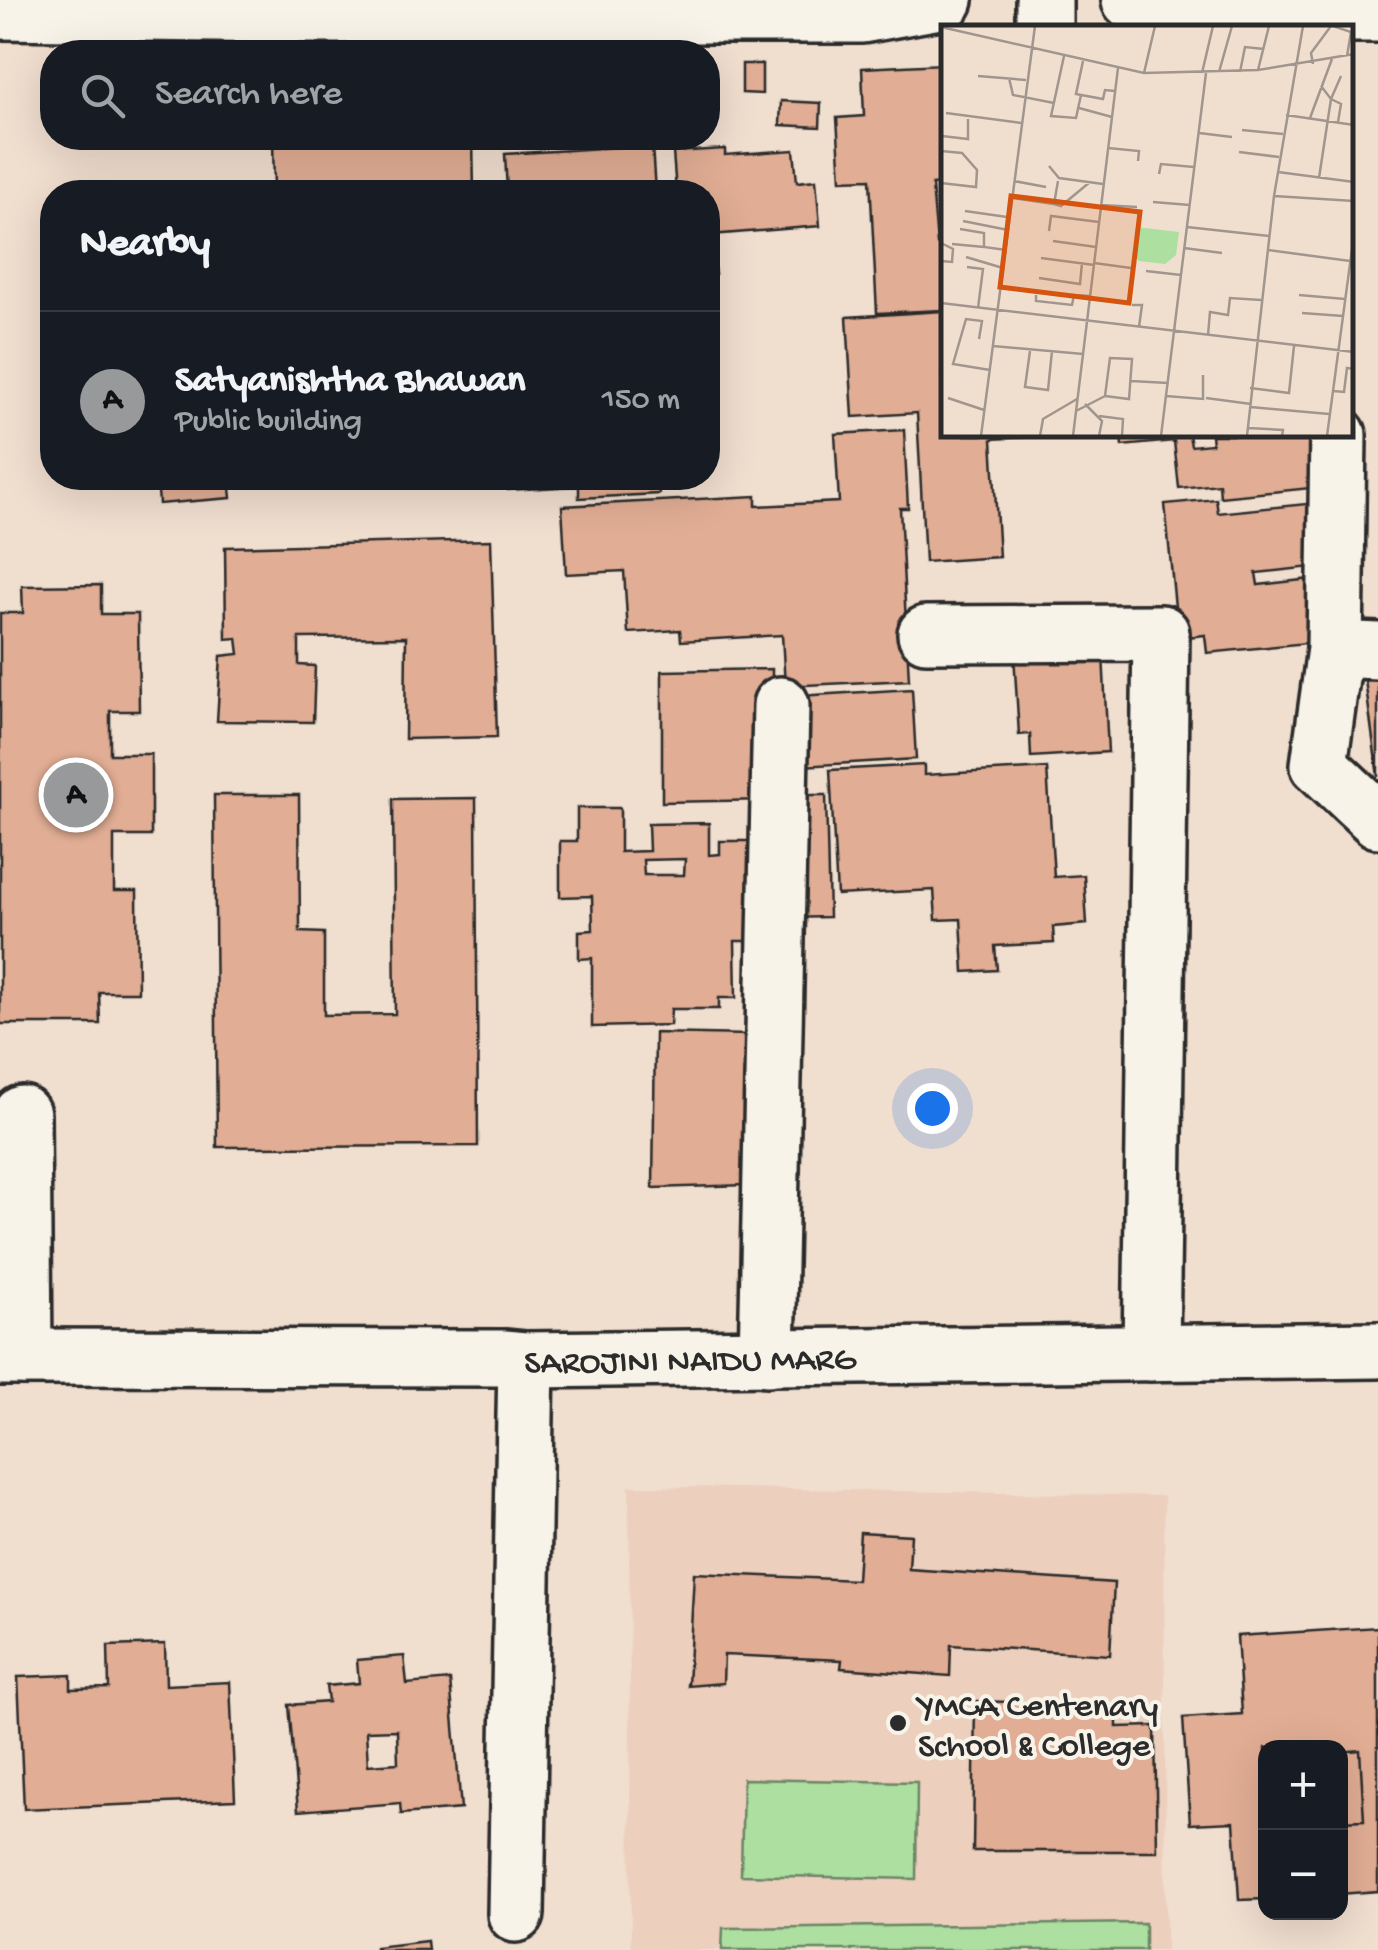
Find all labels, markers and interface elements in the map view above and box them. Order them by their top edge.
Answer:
inset map [941,25,1353,438]
search box [40,40,720,150]
icon: search [75,68,130,123]
text: Search here [155,73,342,117]
text: Nearby [80,221,210,270]
text: Satyanishtha Bhawan [175,360,525,404]
text: A [103,382,122,420]
text: 150 m [602,382,680,420]
text: Public building [175,404,362,442]
pin: A [44,758,108,832]
your location [907,1083,958,1134]
street label: SAROJINI NAIDU MARG [524,1341,857,1386]
place label: YMCA Centenary School & College [915,1688,1158,1769]
marker: YMCA Centenary School & College [887,1712,909,1734]
map controls [1258,1740,1348,1920]
button: + [1258,1740,1348,1830]
button: − [1258,1830,1348,1920]

